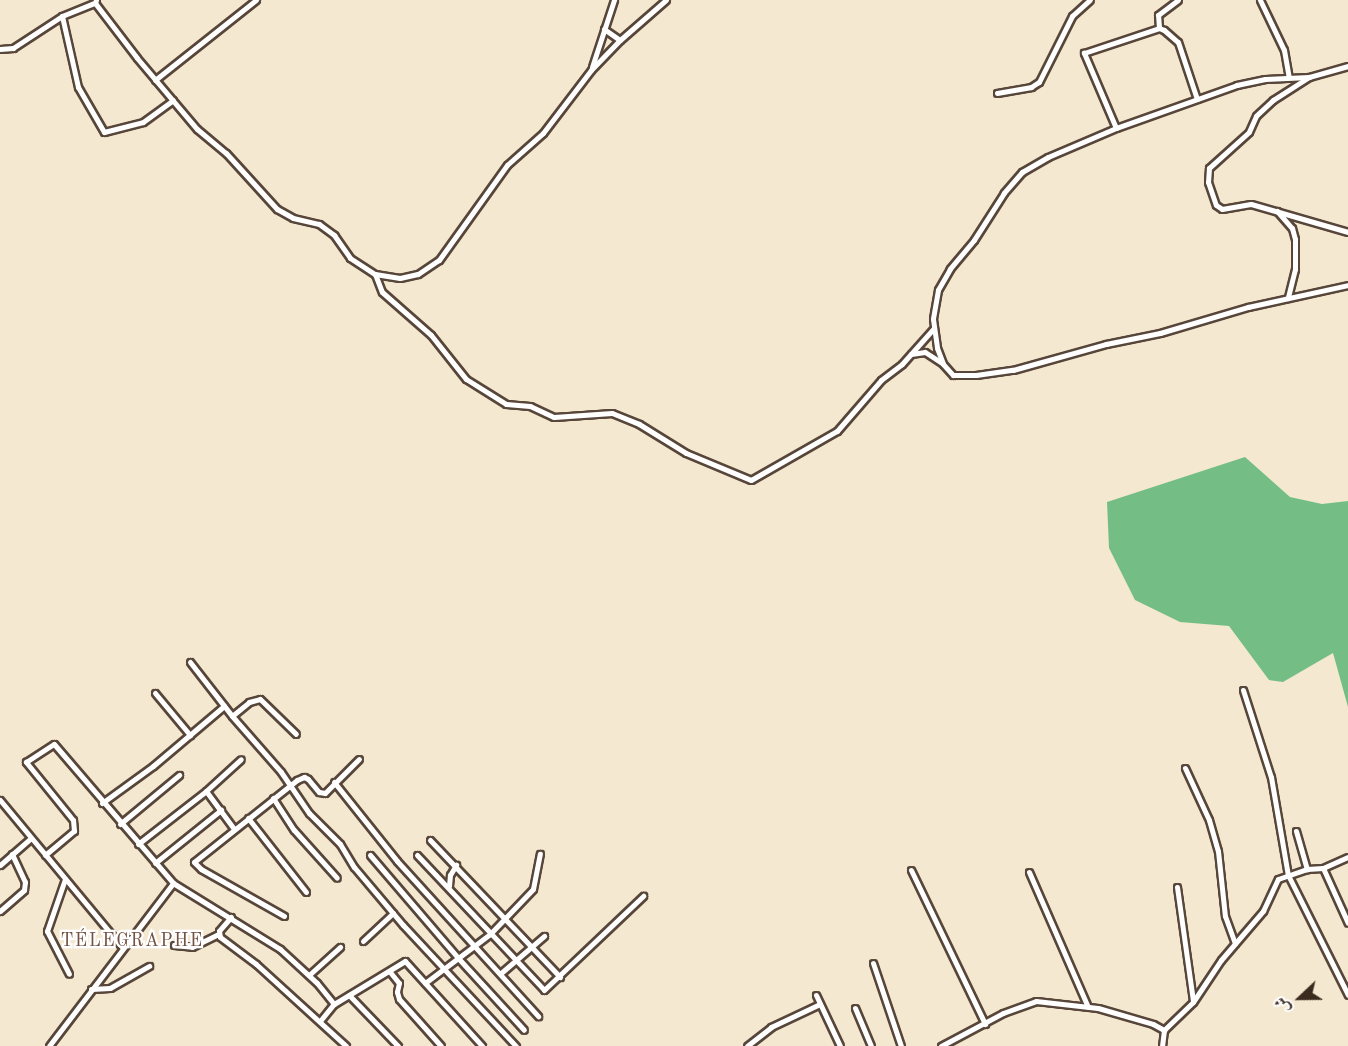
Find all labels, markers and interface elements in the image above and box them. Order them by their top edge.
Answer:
district label: TÉLEGRAPHE [60,930,204,952]
north arrow [1270,968,1330,1028]
text: ش [1273,994,1294,1015]

